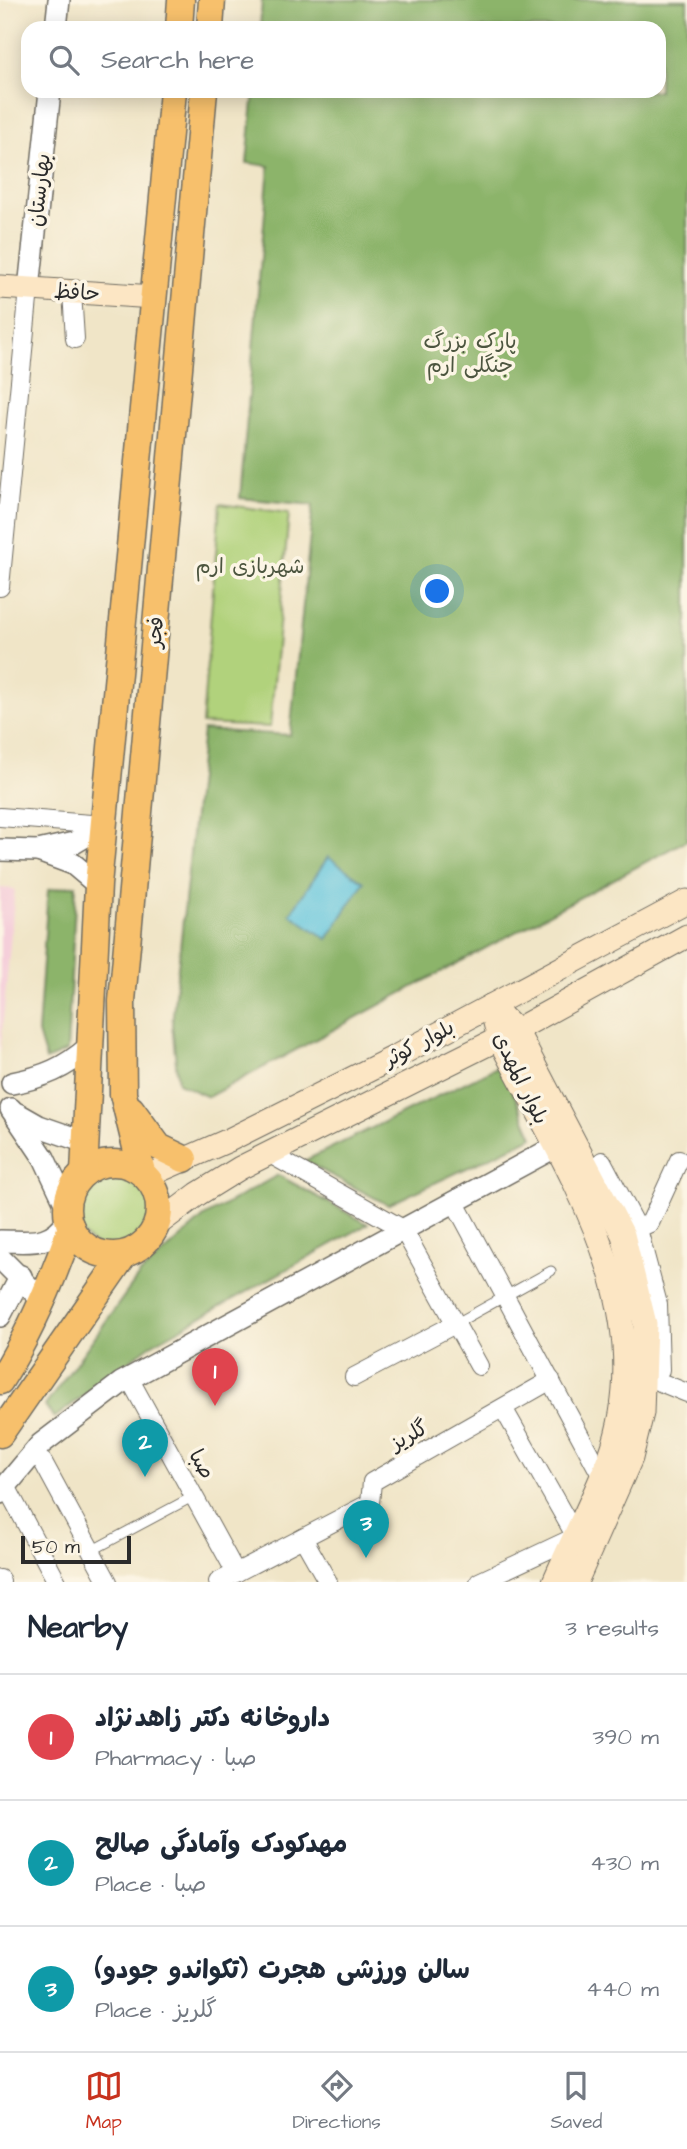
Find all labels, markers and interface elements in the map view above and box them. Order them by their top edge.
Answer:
search box [21,21,666,98]
icon: search [45,41,83,79]
text: Search here [101,42,254,78]
street label: بهارستان [21,152,58,228]
street label: حافظ [53,277,101,308]
park label: پارک بزرگ جنگلی ارم [423,327,517,381]
park label: شهربازی ارم [195,552,305,582]
your location [420,574,454,608]
street label: فجر [140,615,171,651]
street label: بلوار کوثر [377,1013,460,1075]
street label: بلوار المهدی [486,1027,555,1129]
pin: 1 [192,1348,238,1406]
street label: گلریز [383,1413,434,1459]
pin: 2 [122,1419,168,1477]
street label: صبا [182,1444,222,1484]
pin: 3 [343,1500,389,1558]
scale bar [21,1533,131,1565]
text: 50 m [32,1534,80,1561]
text: Nearby [28,1607,128,1649]
text: 3 results [565,1612,659,1644]
text: داروخانه دکتر زاهدنژاد [95,1700,330,1736]
text: 1 [50,1721,52,1753]
text: 390 m [593,1721,659,1753]
text: Pharmacy · صبا [95,1742,257,1774]
text: مهدکودک وآمادگی صالح [95,1826,347,1862]
text: 2 [44,1847,58,1879]
text: 430 m [590,1847,659,1879]
text: Place · صبا [95,1868,206,1900]
text: سالن ورزشی هجرت (تکواندو جودو) [95,1952,470,1988]
text: 3 [45,1973,57,2005]
text: 440 m [586,1973,659,2005]
text: Place · گلریز [95,1994,217,2026]
tab: Map [85,2067,123,2136]
tab: Directions [292,2067,381,2136]
tab: Saved [550,2067,602,2136]

